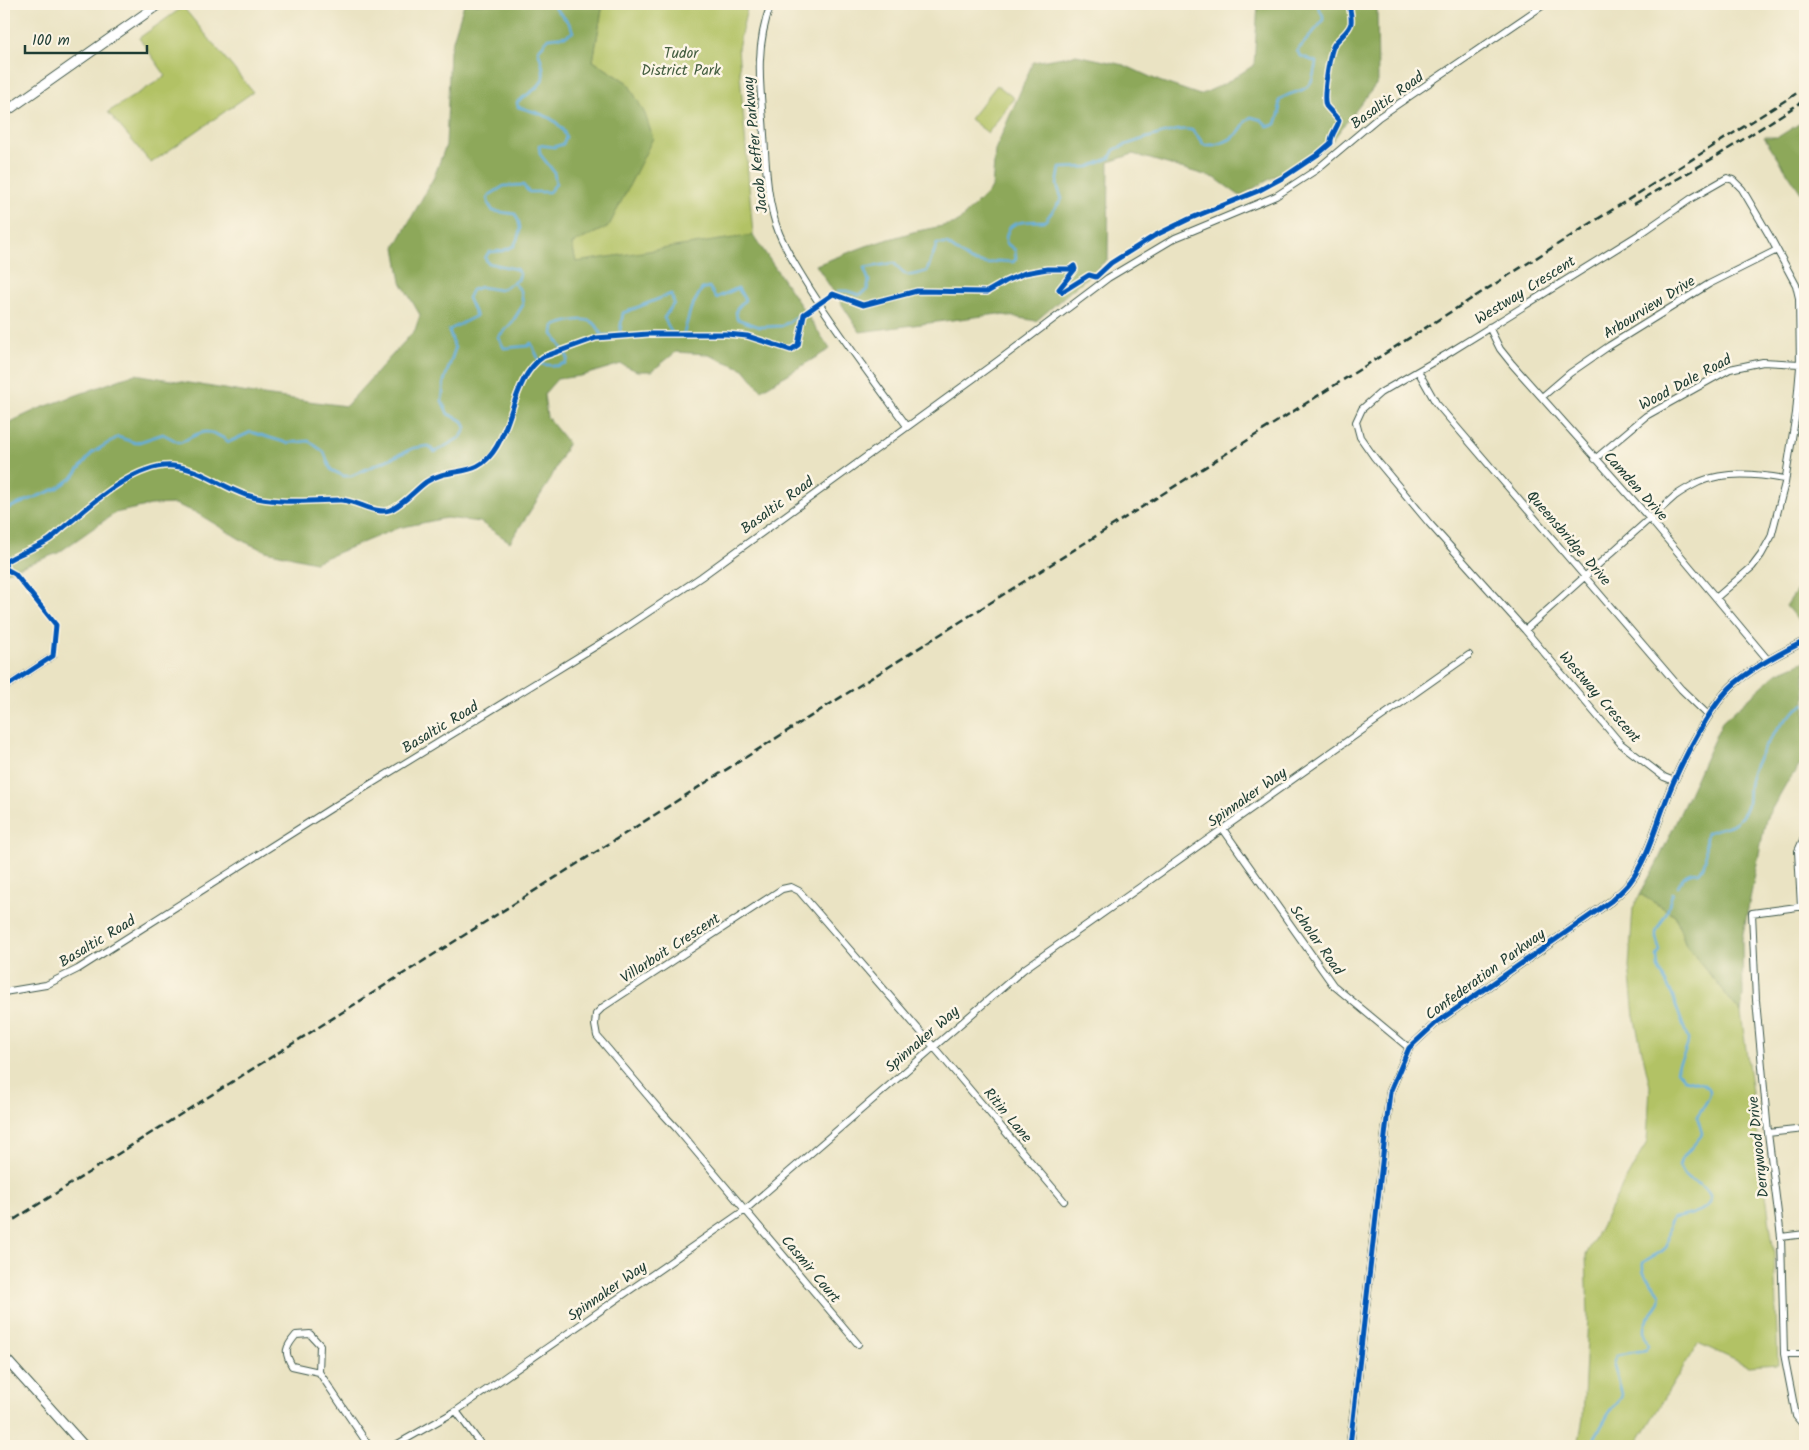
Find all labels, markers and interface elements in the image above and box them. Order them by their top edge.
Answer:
scale bar [25,22,148,54]
text: 100 m [32,29,70,53]
park label: Tudor District Park [641,42,722,83]
street label: Basaltic Road [1346,66,1430,136]
street label: Jacob Keffer Parkway [737,74,775,214]
street label: Westway Crescent [1470,250,1581,332]
street label: Arbourview Drive [1599,270,1701,346]
street label: Wood Dale Road [1635,348,1737,417]
street label: Camden Drive [1597,446,1674,527]
street label: Basaltic Road [736,471,820,541]
street label: Queensbridge Drive [1520,486,1617,592]
street label: Westway Crescent [1552,646,1646,749]
street label: Basaltic Road [398,695,484,760]
street label: Spinnaker Way [1203,761,1293,834]
street label: Scholar Road [1283,900,1350,981]
street label: Villarboit Crescent [616,907,726,990]
street label: Basaltic Road [55,909,141,974]
street label: Confederation Parkway [1420,922,1552,1027]
street label: Spinnaker Way [880,1000,966,1079]
street label: Ritin Lane [977,1083,1038,1149]
street label: Derrywood Drive [1742,1095,1776,1199]
street label: Casmir Court [774,1230,846,1309]
street label: Spinnaker Way [563,1255,653,1328]

